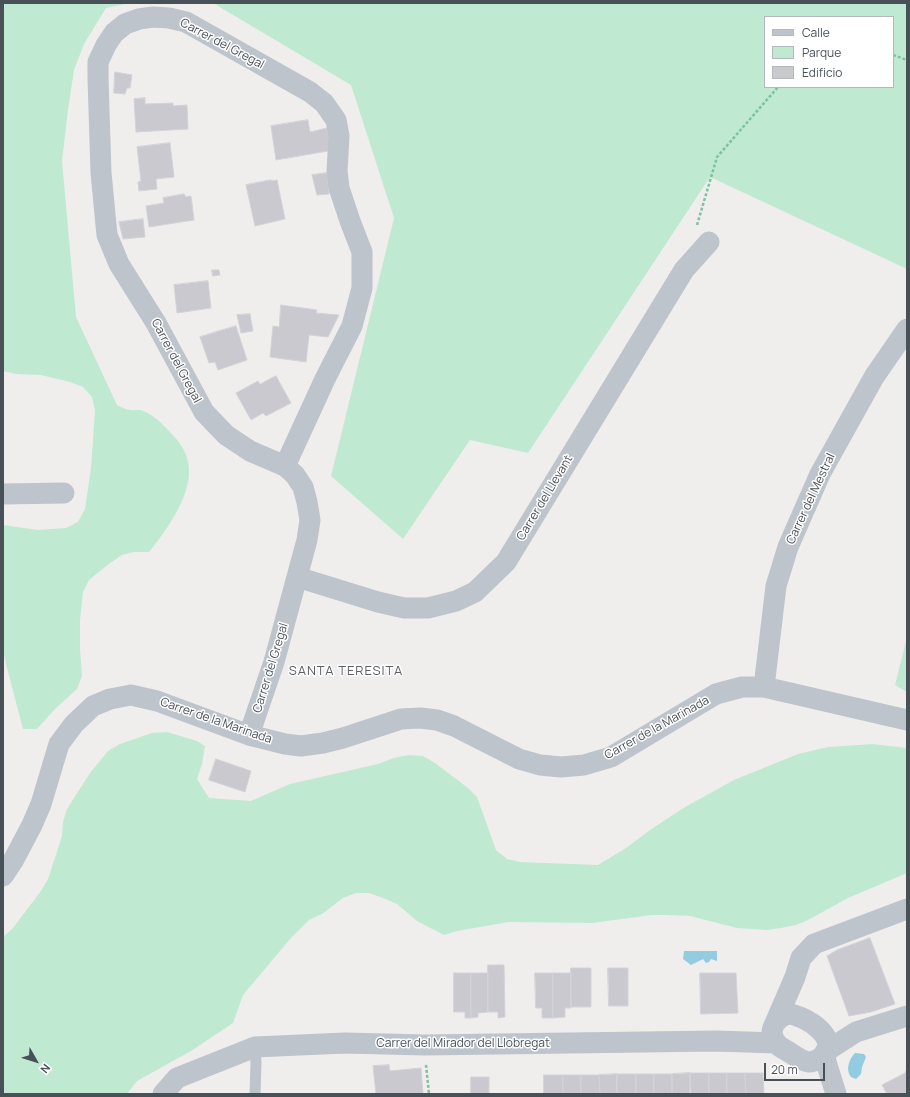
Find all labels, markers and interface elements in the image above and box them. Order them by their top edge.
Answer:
street label: Carrer del Gregal [178,16,266,72]
legend [764,16,894,88]
text: Calle [802,24,830,41]
text: Parque [802,44,841,61]
text: Edificio [802,64,842,81]
street label: Carrer del Gregal [148,317,204,405]
street label: Carrer del Mestral [784,451,838,547]
street label: Carrer del Llevant [514,453,576,543]
street label: Carrer del Gregal [251,621,291,715]
district label: SANTA TERESITA [289,663,403,679]
street label: Carrer de la Marinada [602,693,712,763]
street label: Carrer de la Marinada [158,695,274,747]
street label: Carrer del Mirador del Llobregat [376,1037,550,1051]
north arrow [16,1041,56,1081]
scale bar [766,1055,827,1081]
text: N [37,1061,54,1077]
text: 20 m [771,1061,798,1078]

